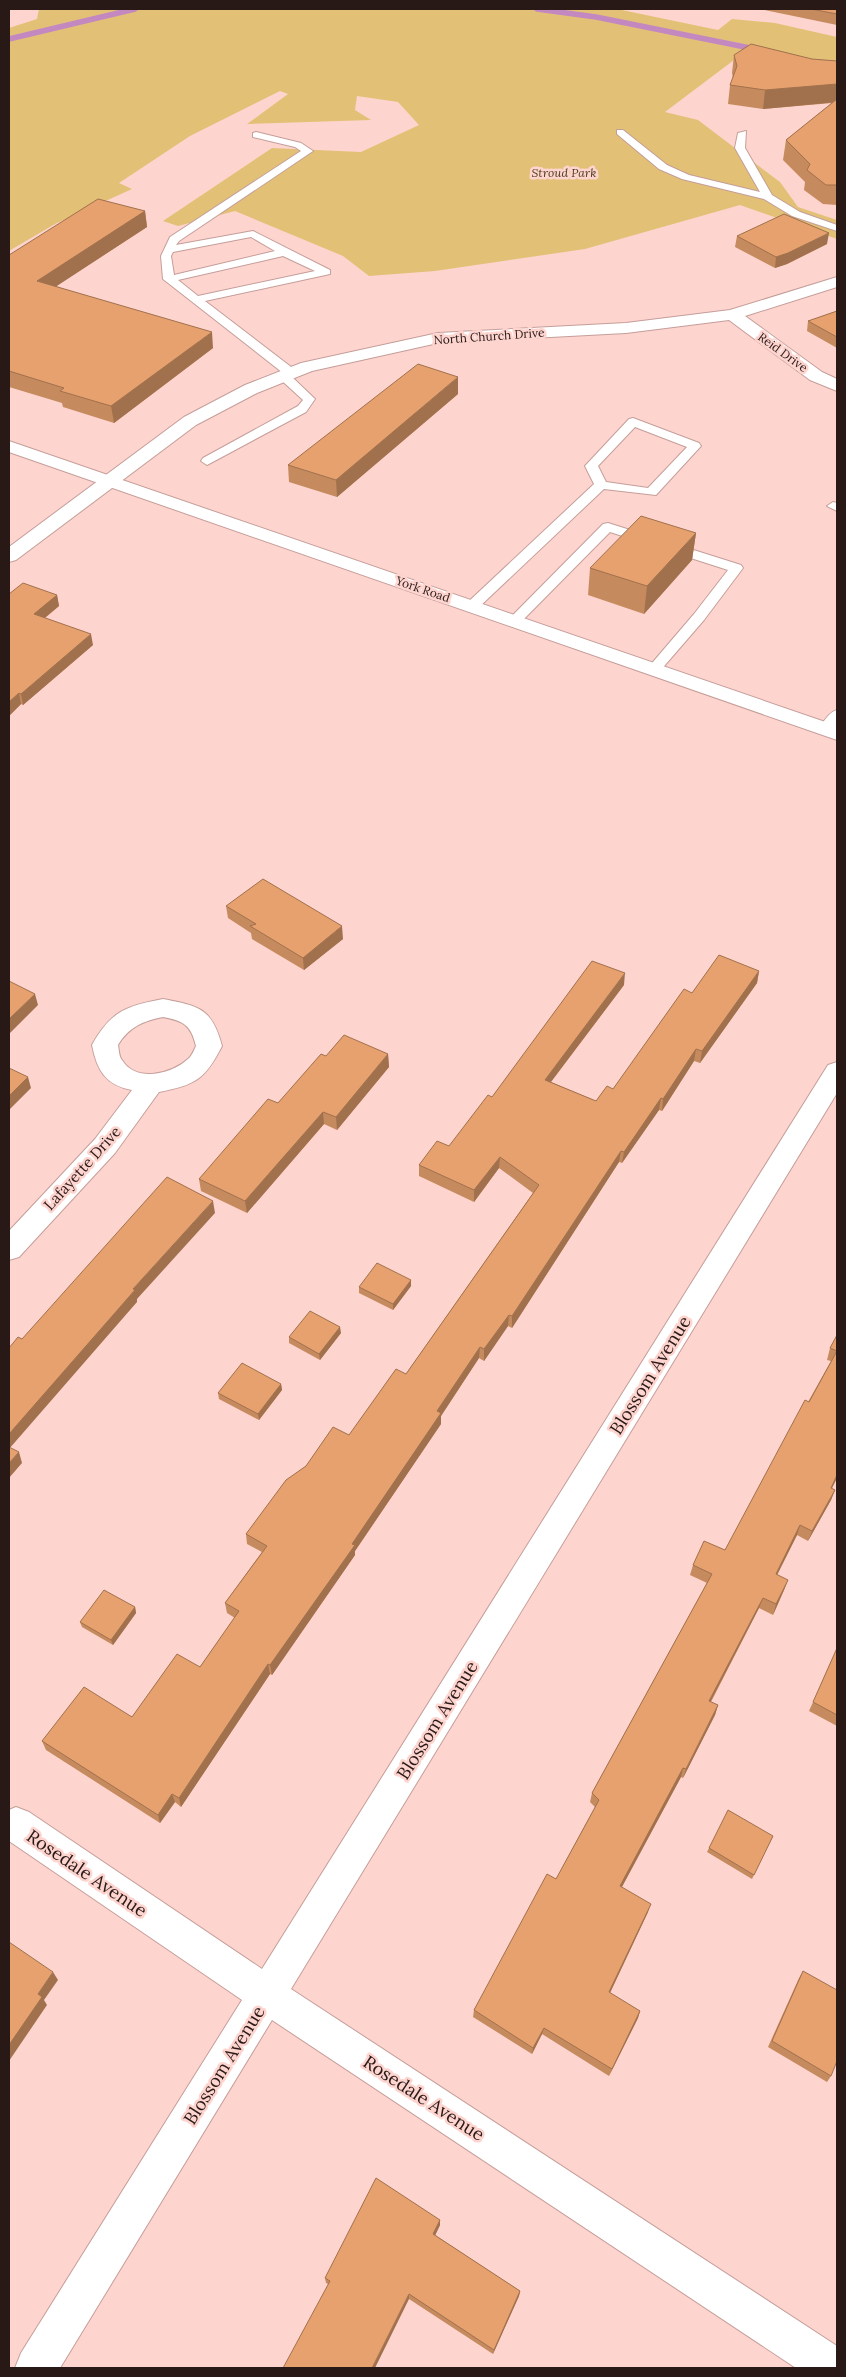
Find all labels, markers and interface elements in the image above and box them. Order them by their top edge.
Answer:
park label: Stroud Park [532,165,596,180]
street label: North Church Drive [433,325,545,347]
street label: Reid Drive [755,329,811,375]
street label: York Road [393,572,452,605]
street label: Lafayette Drive [39,1122,125,1214]
street label: Blossom Avenue [604,1311,696,1439]
street label: Blossom Avenue [391,1656,483,1784]
street label: Rosedale Avenue [22,1824,152,1922]
street label: Blossom Avenue [178,2001,270,2129]
street label: Rosedale Avenue [359,2050,489,2146]

